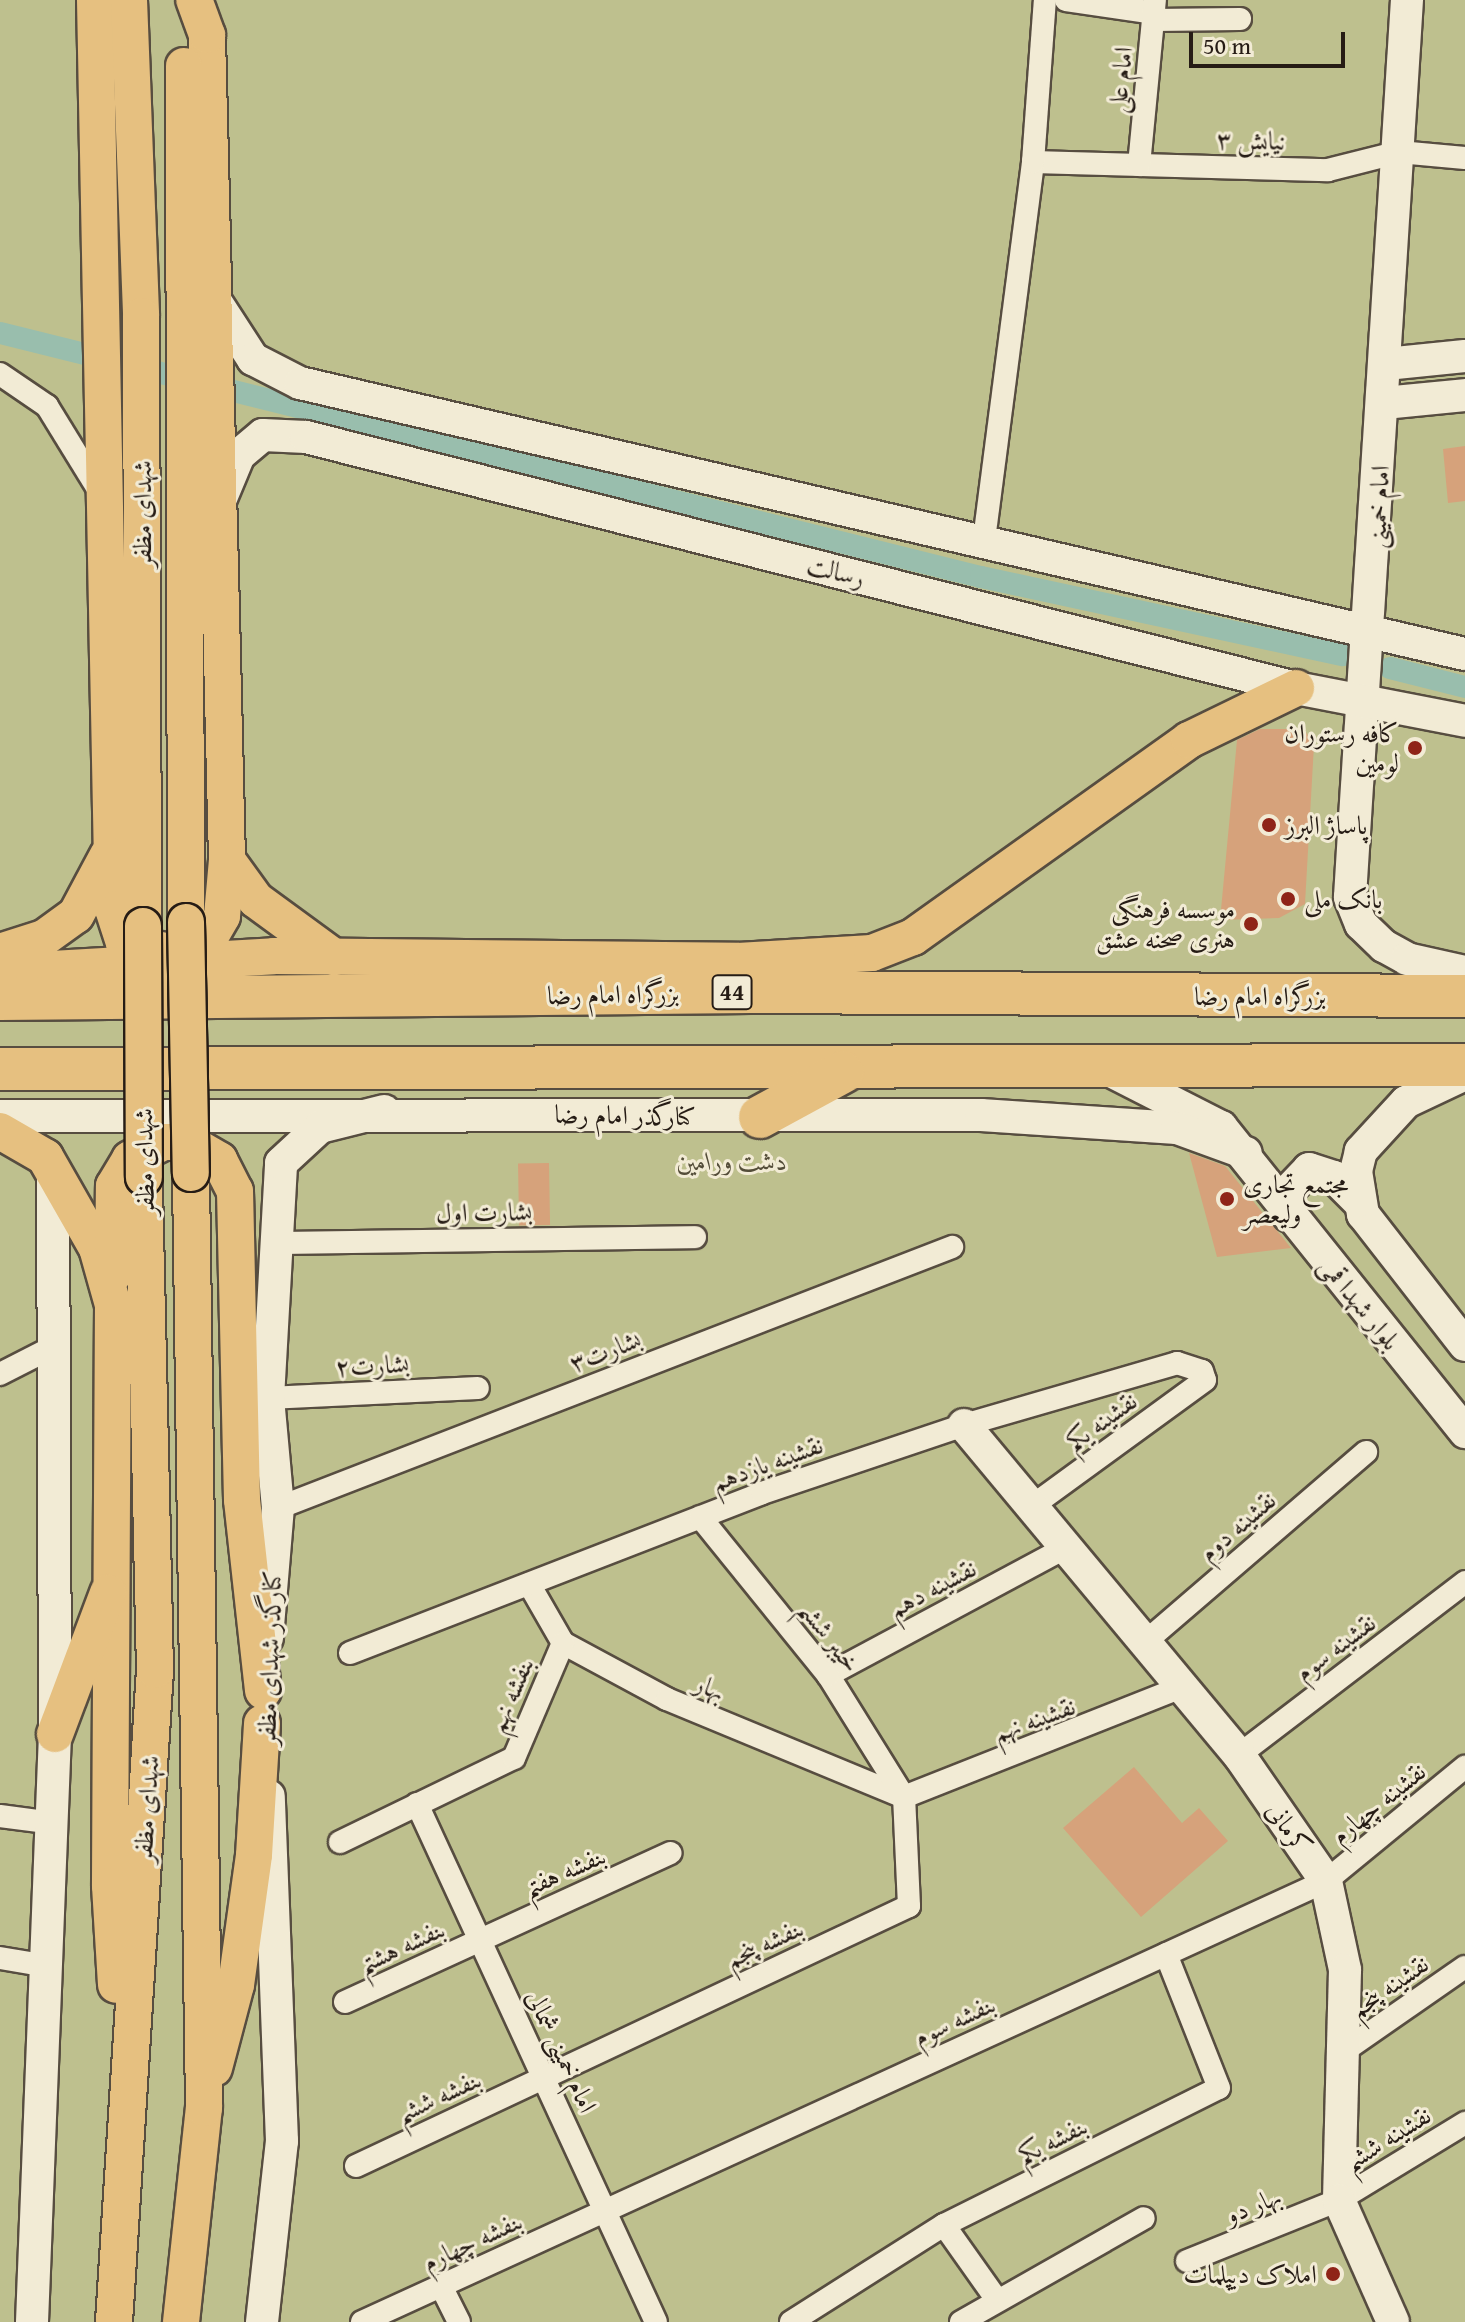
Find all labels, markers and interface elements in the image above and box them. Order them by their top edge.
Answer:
scale bar [1193,16,1349,66]
text: 50 m [1203,28,1251,63]
street label: امام علی [1101,45,1139,115]
street label: نیایش ۳ [1216,124,1286,156]
street label: شهدای مظفر [126,460,158,568]
street label: امام خمینی [1360,465,1396,549]
street label: رسالت [804,549,868,593]
place label: کافه رستوران لومین [1284,717,1399,778]
marker: کافه رستوران لومین [1406,739,1424,757]
place label: پاساژ البرز [1285,809,1368,841]
marker: پاساژ البرز [1260,816,1278,834]
place label: بانک ملی [1304,883,1382,915]
marker: بانک ملی [1279,890,1297,908]
place label: موسسه فرهنگی هنری صحنه عشق [1096,893,1235,954]
marker: موسسه فرهنگی هنری صحنه عشق [1242,915,1260,933]
road number: 44 [710,972,754,1012]
street label: بزرگراه امام رضا [547,977,679,1011]
street label: بزرگراه امام رضا [1194,980,1326,1012]
street label: کنارگذر امام رضا [554,1098,696,1132]
street label: شهدای مظفر [127,1108,161,1216]
park label: دشت ورامین [677,1145,787,1177]
place label: مجتمع تجاری ولیعصر [1243,1168,1349,1230]
marker: مجتمع تجاری ولیعصر [1218,1190,1236,1208]
street label: بشارت اول [436,1196,532,1228]
street label: بلوار شهدا قمی [1313,1250,1407,1356]
street label: بشارت۳ [565,1323,645,1379]
street label: بشارت۲ [334,1347,410,1383]
street label: نقشینه یکم [1059,1385,1143,1457]
street label: نقشینه یازدهم [707,1428,827,1498]
street label: نقشینه دوم [1192,1484,1282,1568]
street label: نقشینه دهم [883,1552,981,1624]
street label: کنارگذر شهدای مظفر [250,1570,288,1746]
street label: خیبر ششم [792,1594,868,1678]
street label: نقشینه سوم [1288,1606,1382,1688]
street label: بنفشه نهم [480,1653,540,1737]
street label: بهار [690,1667,730,1707]
street label: نقشینه نهم [989,1690,1079,1748]
street label: شهدای مظفر [127,1754,165,1864]
street label: نقشینه چهارم [1324,1755,1432,1851]
street label: کرمانی [1260,1796,1318,1860]
street label: بنفشه هفتم [518,1839,610,1903]
street label: بنفشه پنجم [720,1911,808,1975]
street label: بنفشه هشتم [353,1912,449,1980]
street label: نقشینه پنجم [1344,1948,1434,2024]
street label: امام خمینی شمالی [520,1985,604,2117]
street label: بنفشه سوم [908,1988,1000,2052]
street label: بنفشه ششم [390,2063,486,2129]
street label: نقشینه ششم [1338,2099,1436,2177]
street label: بنفشه یکم [1012,2109,1092,2171]
street label: بهار دو [1220,2180,1286,2230]
street label: بنفشه چهارم [417,2204,527,2278]
place label: املاک دیپلمات [1184,2258,1317,2290]
marker: املاک دیپلمات [1324,2265,1342,2283]

